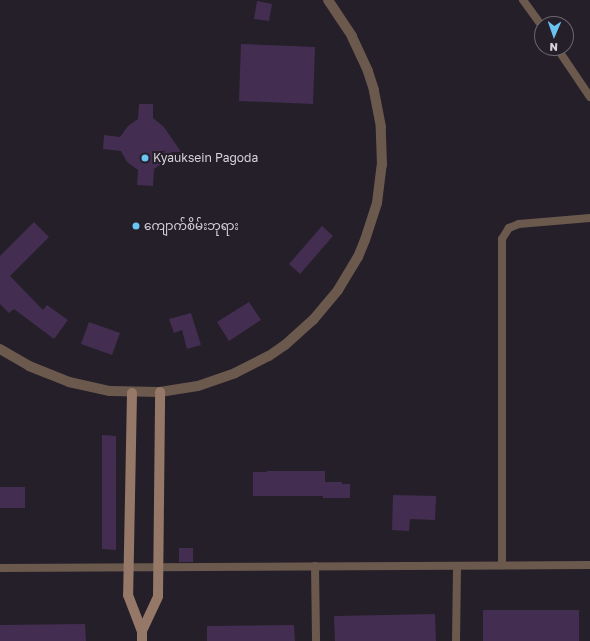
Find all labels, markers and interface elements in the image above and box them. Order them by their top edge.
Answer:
north arrow [534,16,574,56]
text: N [549,41,558,54]
place label: Kyauksein Pagoda [153,151,258,165]
marker: Kyauksein Pagoda [140,153,150,163]
place label: ကျောက်စိမ်းဘုရား [144,219,239,233]
marker: ကျောက်စိမ်းဘုရား [131,221,141,231]

